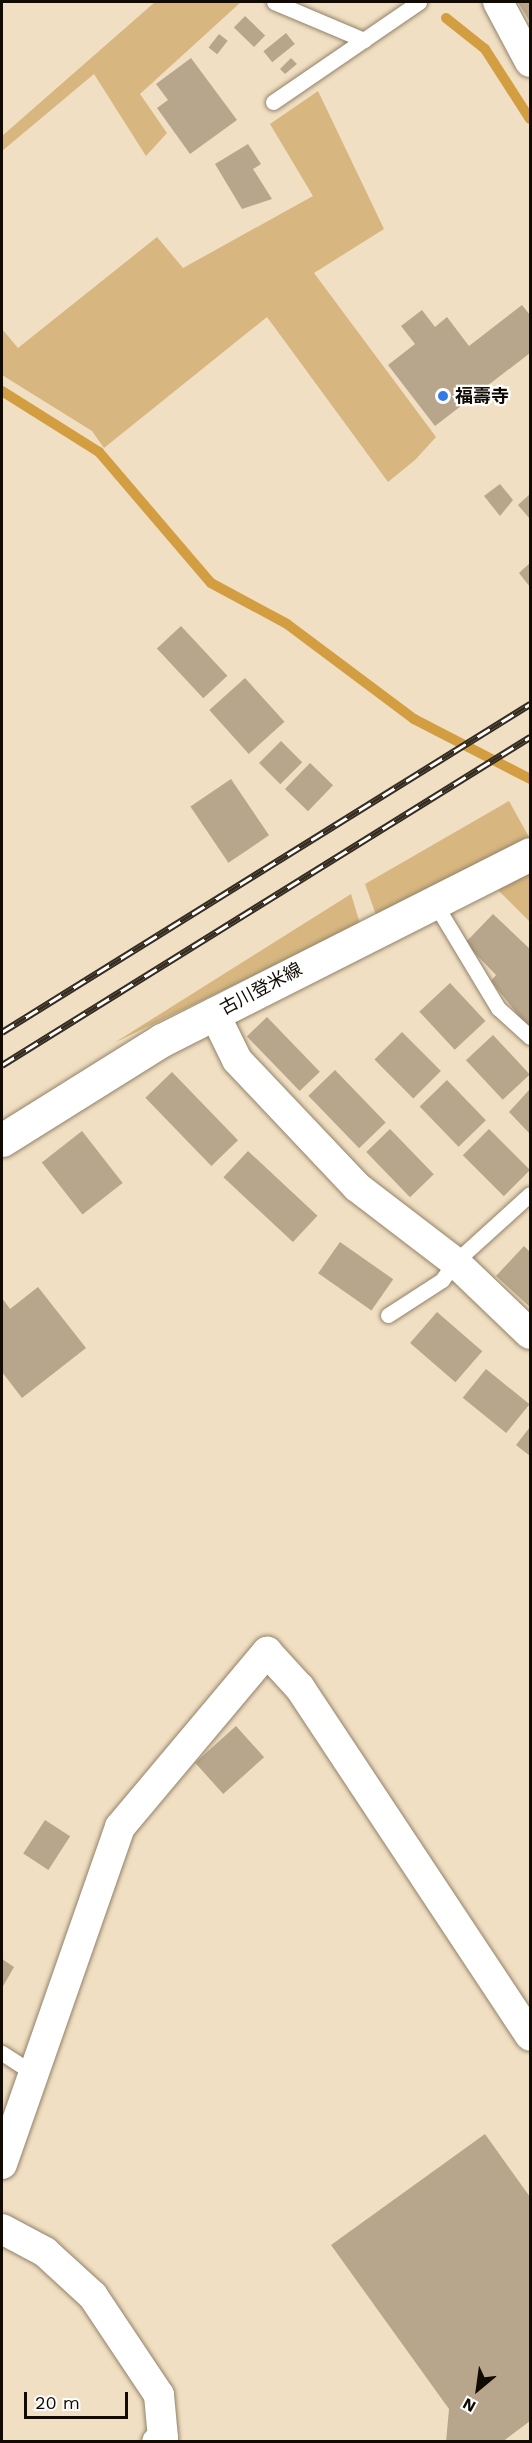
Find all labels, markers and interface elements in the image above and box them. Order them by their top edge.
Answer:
place label: 福壽寺 [455,385,509,407]
marker: 福壽寺 [436,389,450,403]
street label: 古川登米線 [216,958,306,1020]
north arrow [448,2359,508,2419]
scale bar [27,2380,130,2418]
text: 20 m [35,2392,80,2413]
text: N [459,2394,479,2416]

